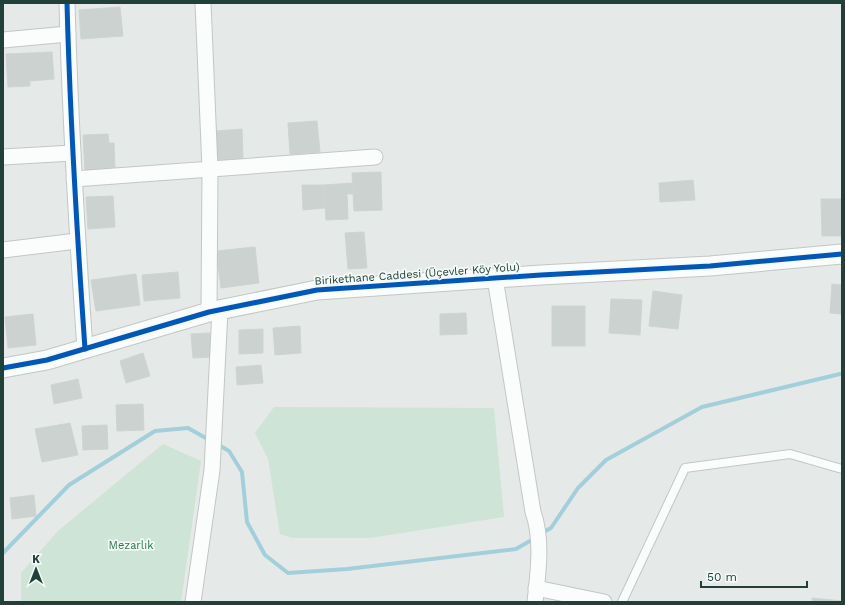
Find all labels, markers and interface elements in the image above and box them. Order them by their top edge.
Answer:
street label: Birikethane Caddesi (Üçevler Köy Yolu) [314,259,520,288]
park label: Mezarlık [109,539,153,552]
north arrow [16,549,56,589]
text: K [32,553,40,566]
scale bar [701,563,807,589]
text: 50 m [707,570,737,584]

